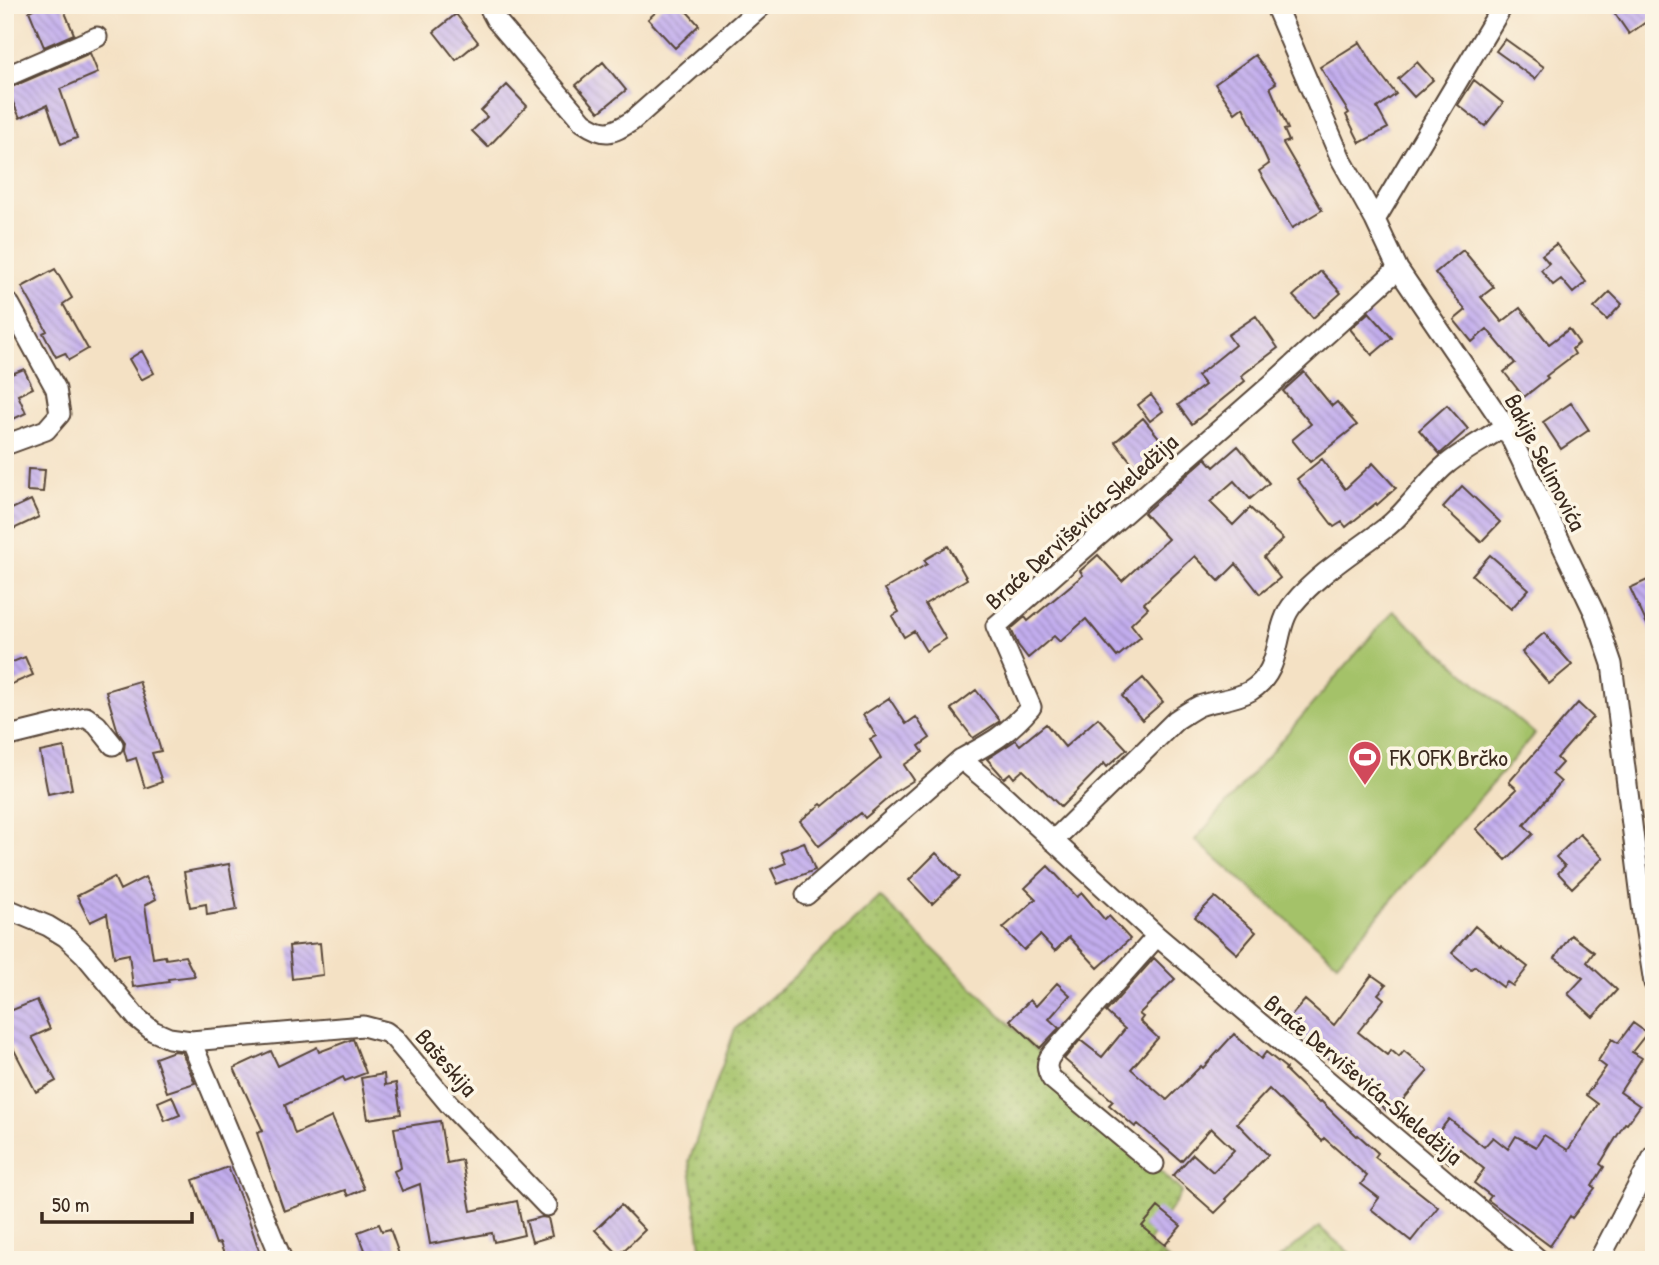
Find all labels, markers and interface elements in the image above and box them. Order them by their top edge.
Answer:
street label: Bakije Selimovića [1498,388,1594,536]
street label: Braće Derviševića-Skeledžija [978,426,1184,616]
sports icon: FK OFK Brčko [1346,738,1384,787]
place label: FK OFK Brčko [1389,741,1508,773]
street label: Braće Derviševića-Skeledžija [1258,987,1470,1171]
street label: Bašeskija [409,1021,485,1103]
scale bar [42,1181,192,1225]
text: 50 m [52,1190,89,1219]

